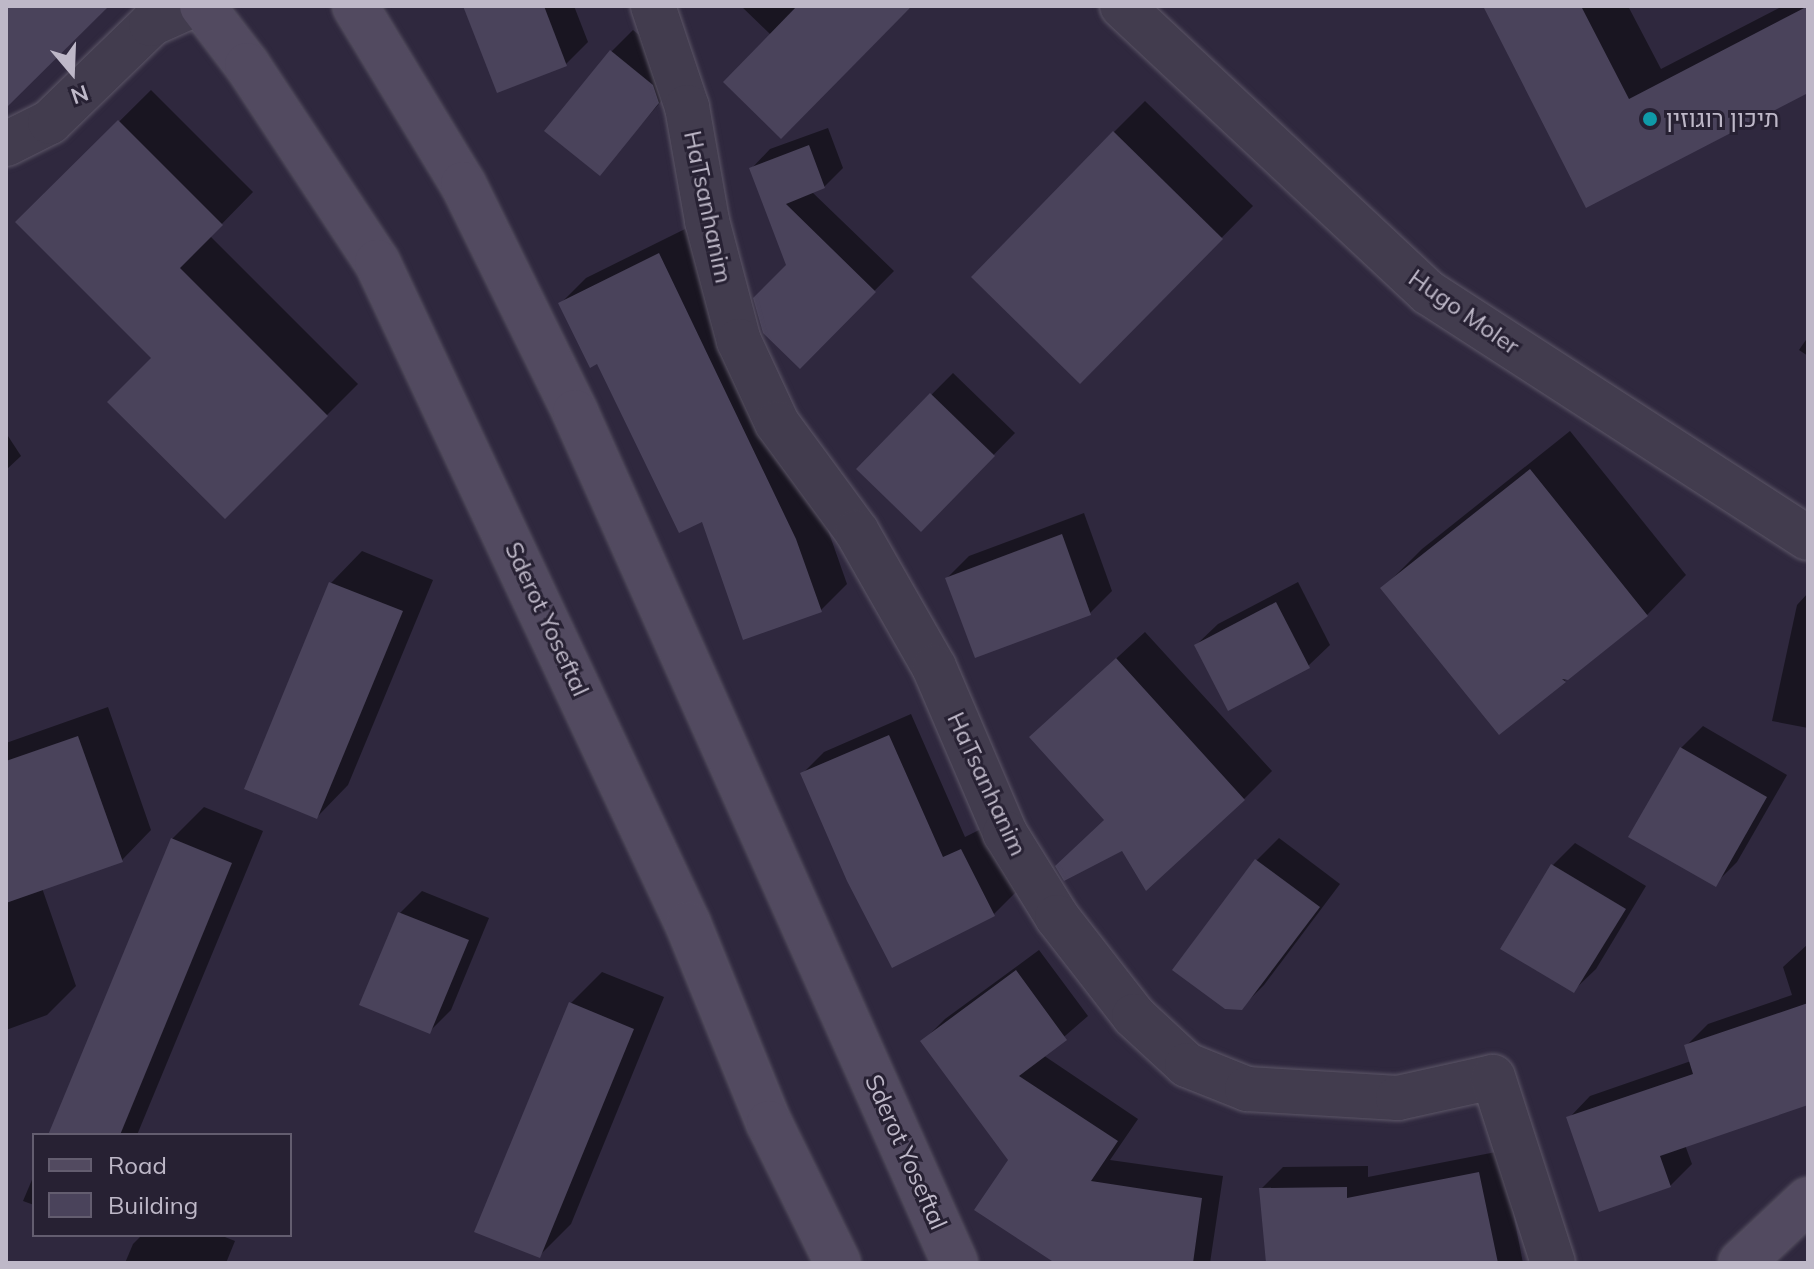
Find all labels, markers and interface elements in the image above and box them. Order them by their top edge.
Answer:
north arrow [32,32,112,112]
text: N [67,79,92,111]
place label: תיכון רוגוזין [1666,105,1779,133]
marker: תיכון רוגוזין [1641,110,1659,128]
street label: HaTsanhanim [678,128,738,286]
street label: Hugo Moler [1403,263,1525,361]
street label: Sderot Yoseftal [499,537,595,701]
street label: HaTsanhanim [941,708,1033,860]
street label: Sderot Yoseftal [859,1070,953,1234]
legend [32,1133,292,1237]
text: Road [108,1150,167,1180]
text: Building [108,1190,198,1220]

